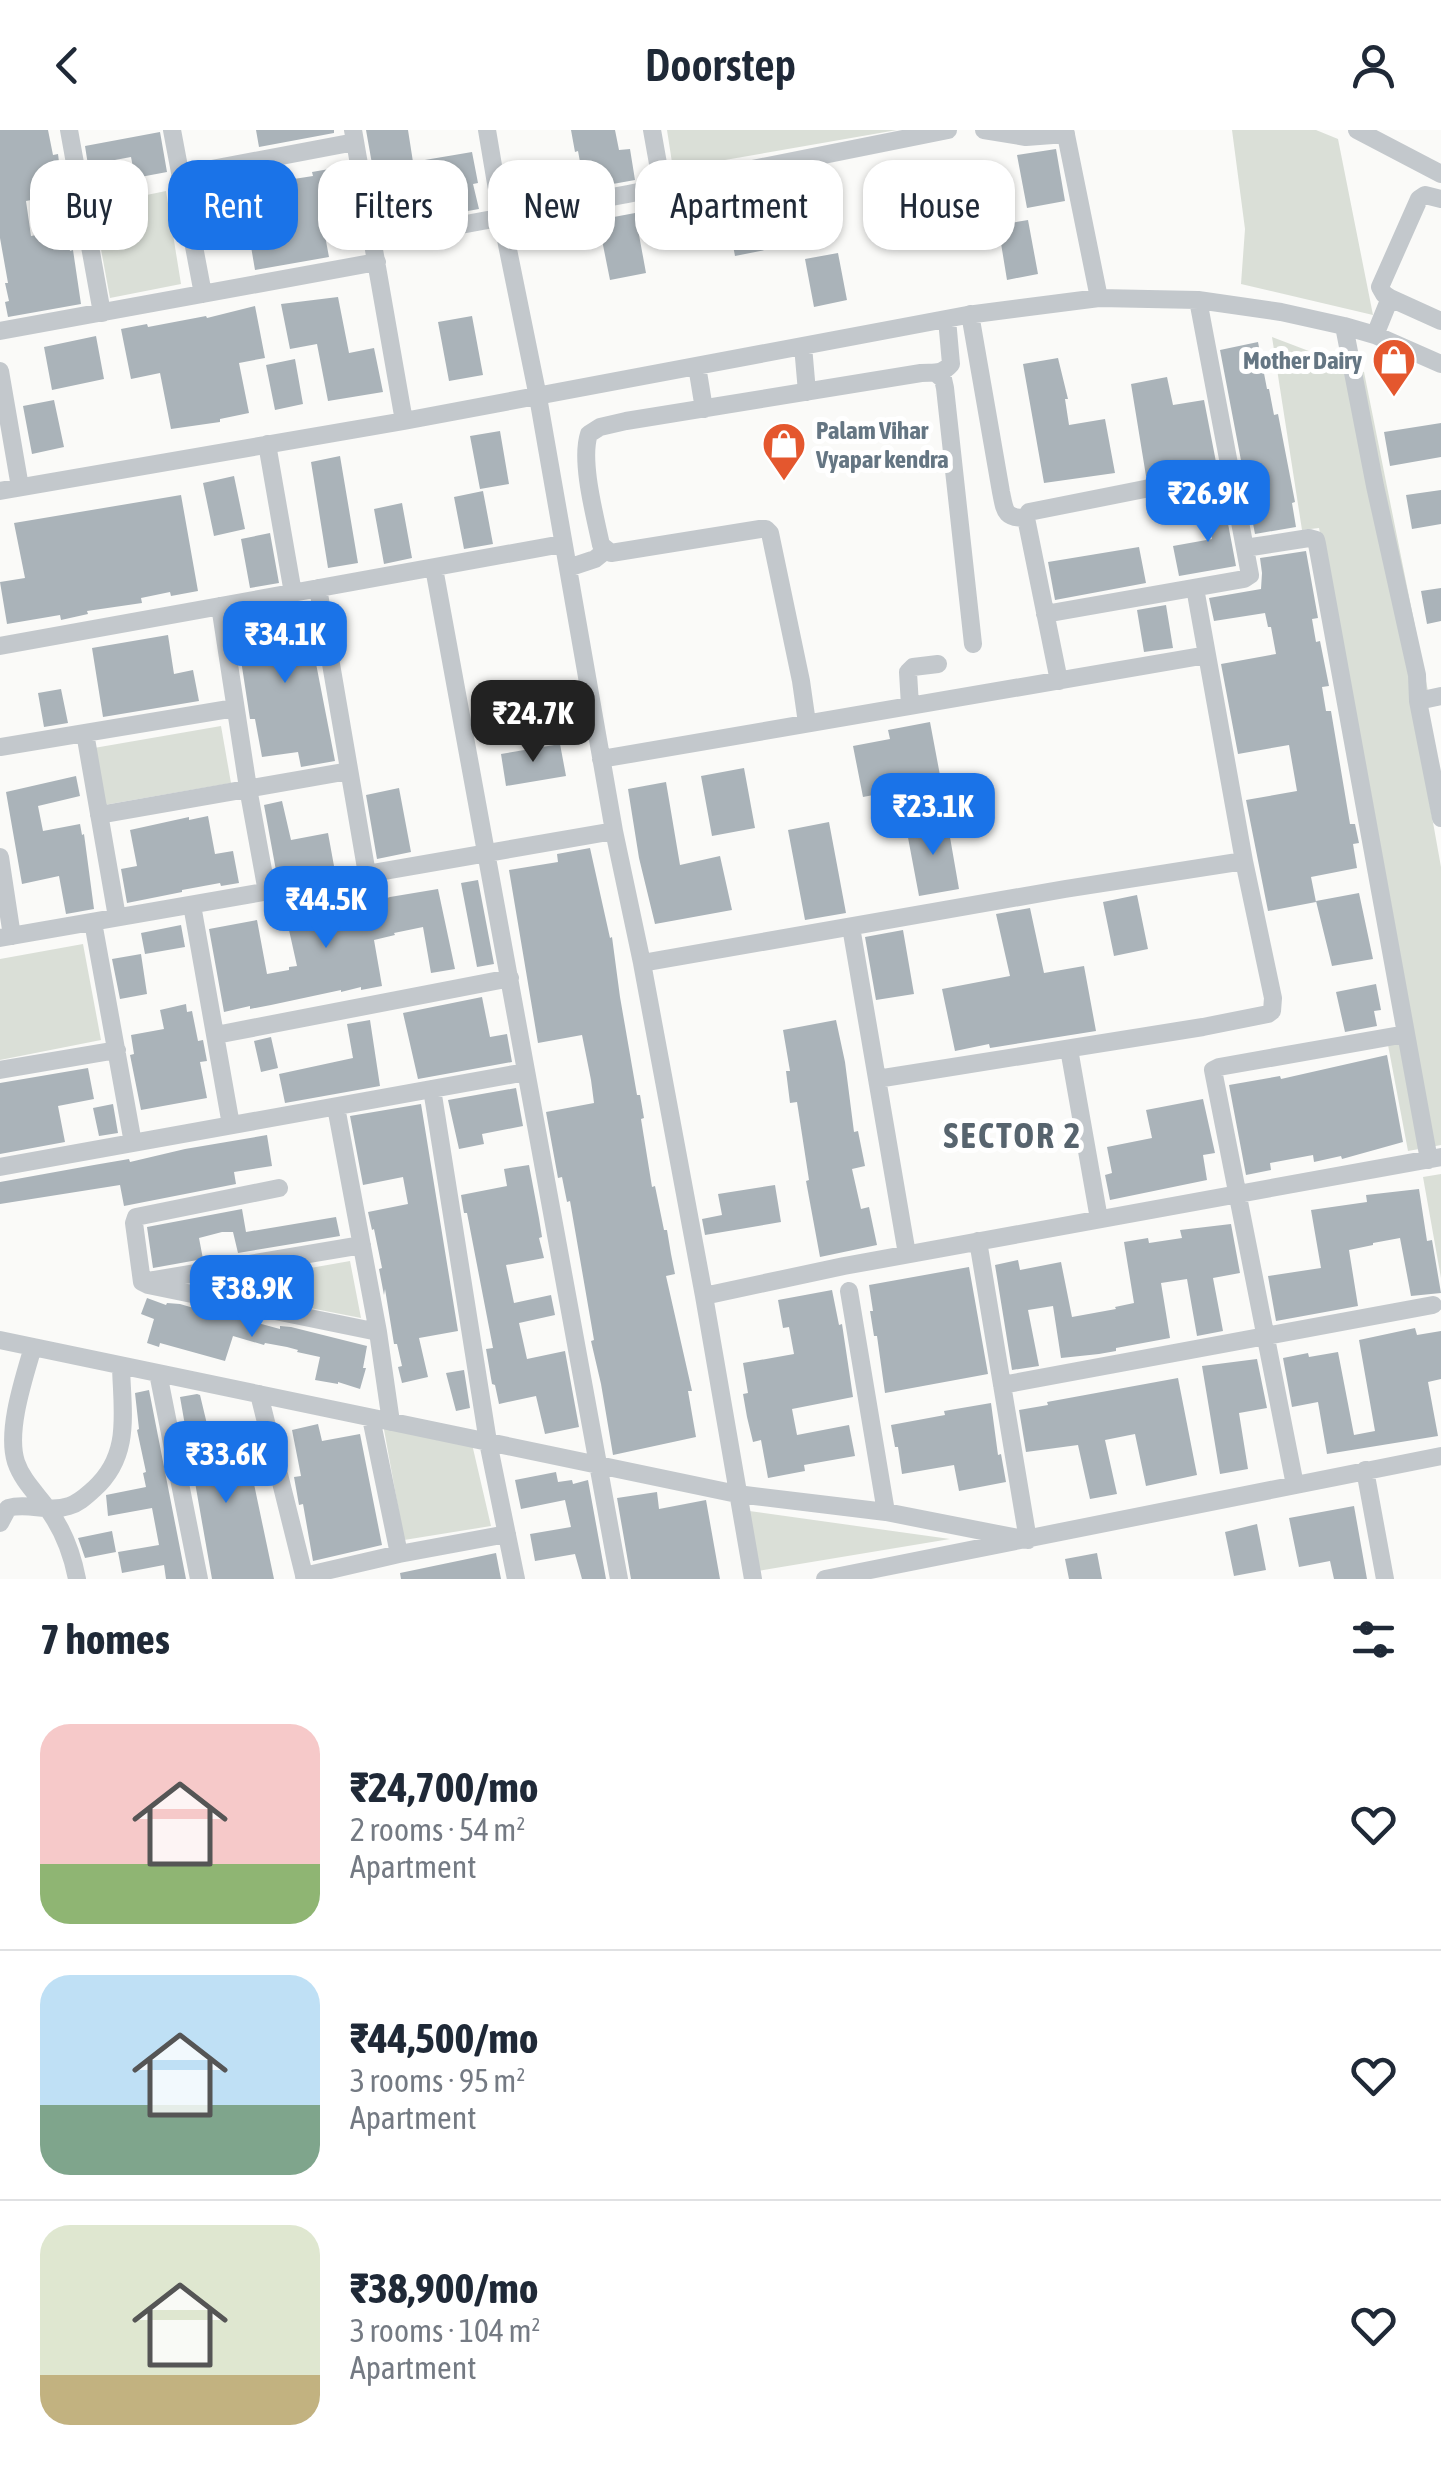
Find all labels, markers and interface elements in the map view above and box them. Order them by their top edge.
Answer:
icon: back [40,38,95,93]
icon: person [1346,38,1401,93]
text: Doorstep [645,39,796,91]
chip: Buy [30,160,148,250]
chip: Rent [168,160,298,250]
chip: Filters [318,160,468,250]
chip: New [488,160,615,250]
chip: Apartment [635,160,843,250]
chip: House [863,160,1015,250]
shop icon: Mother Dairy [1371,337,1417,398]
place label: Mother Dairy [1243,346,1363,374]
place label: Palam Vihar Vyapar kendra [815,416,949,473]
shop icon: Palam Vihar Vyapar kendra [761,421,807,482]
pin: ₹26.9K [1127,460,1289,545]
text: ₹26.9K [1168,474,1248,511]
pin: ₹34.1K [204,601,366,686]
text: ₹34.1K [245,615,325,652]
pin: ₹24.7K [452,680,614,765]
text: ₹24.7K [493,694,573,731]
pin: ₹23.1K [852,773,1014,858]
text: ₹23.1K [893,787,973,824]
pin: ₹44.5K [245,866,407,951]
text: ₹44.5K [286,880,366,917]
district label: SECTOR 2 [943,1115,1083,1155]
pin: ₹38.9K [171,1255,333,1340]
text: ₹38.9K [212,1269,292,1306]
pin: ₹33.6K [145,1421,307,1506]
text: ₹33.6K [186,1435,266,1472]
icon: filters [1346,1612,1401,1667]
text: 7 homes [40,1615,170,1663]
text: ₹24,700/mo [350,1763,538,1811]
icon: home [120,1764,240,1884]
icon: heart [1346,1797,1401,1852]
text: 2 rooms · 54 m² [350,1811,525,1848]
text: Apartment [350,1848,476,1885]
text: ₹44,500/mo [350,2014,538,2062]
icon: home [120,2015,240,2135]
icon: heart [1346,2048,1401,2103]
text: 3 rooms · 95 m² [350,2062,525,2099]
text: Apartment [350,2099,476,2136]
text: ₹38,900/mo [350,2264,538,2312]
icon: home [120,2265,240,2385]
icon: heart [1346,2298,1401,2353]
text: 3 rooms · 104 m² [350,2312,540,2349]
text: Apartment [350,2349,476,2386]

